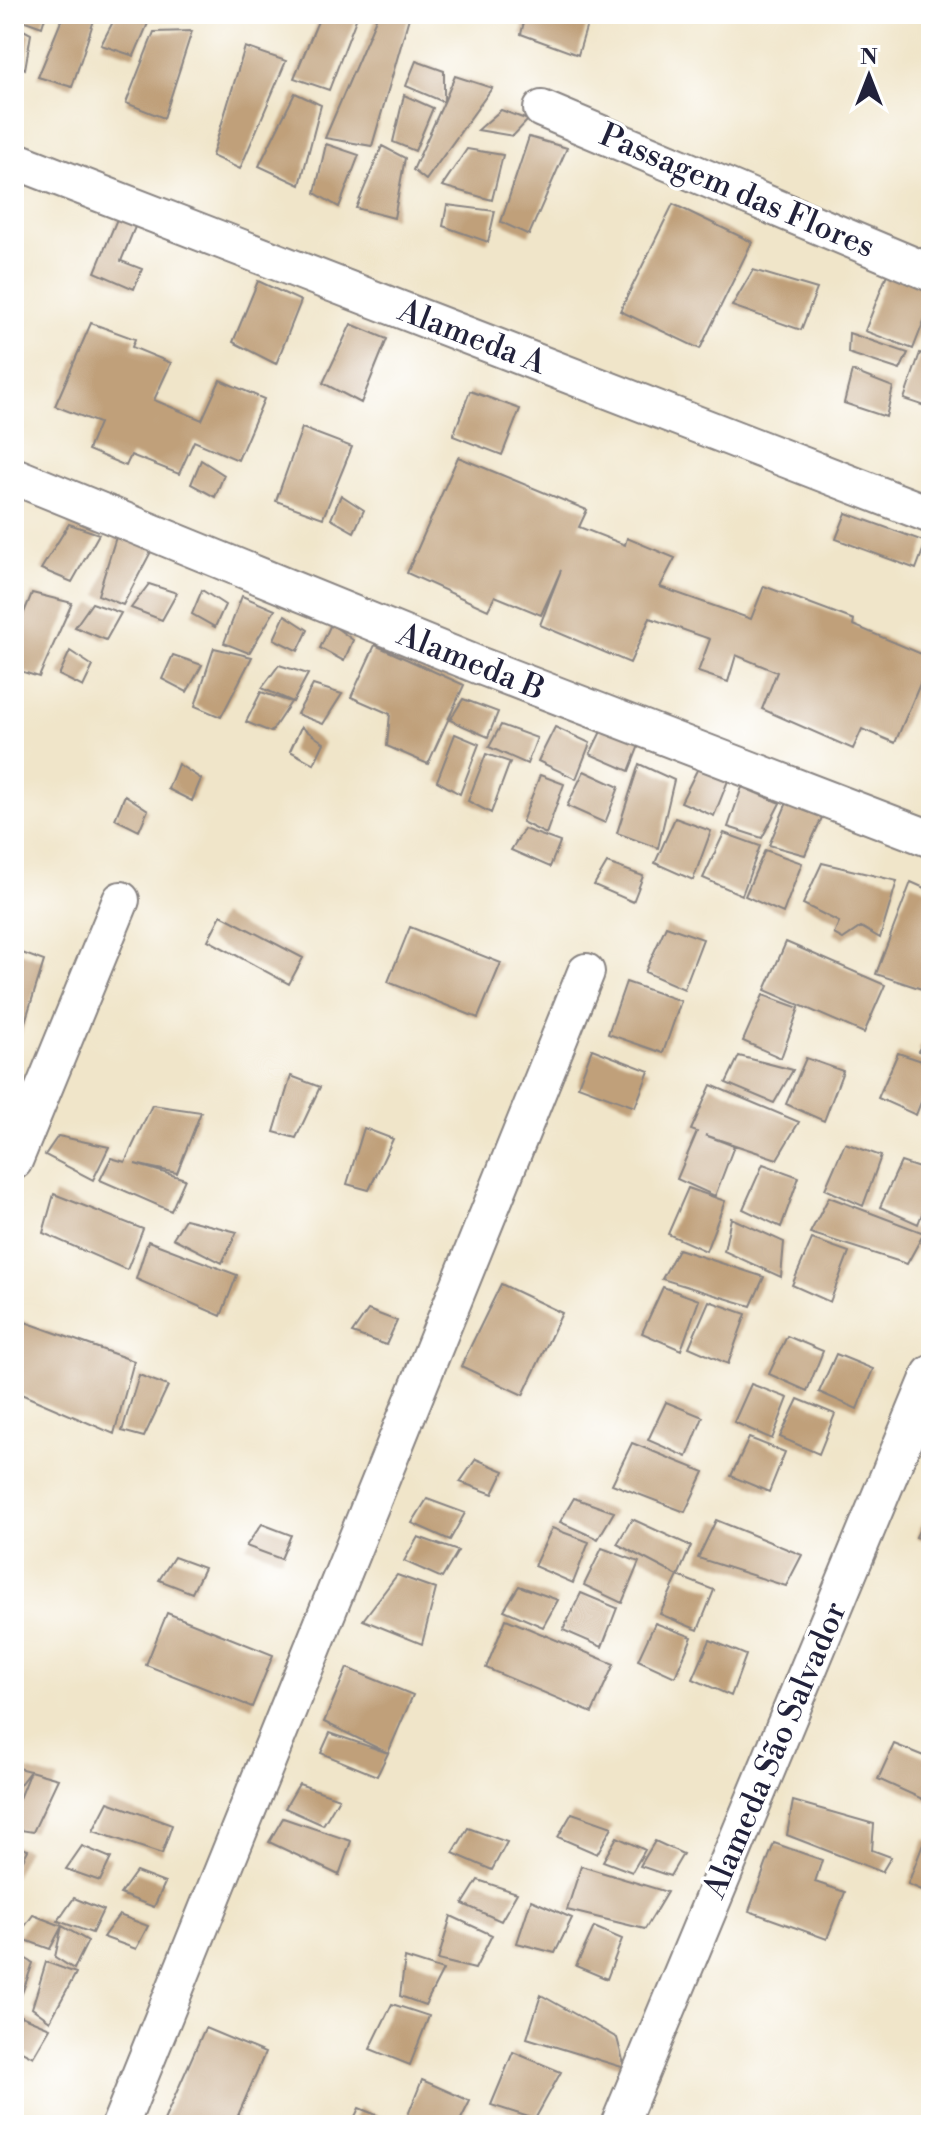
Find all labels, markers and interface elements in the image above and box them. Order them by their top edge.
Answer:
north arrow [829,36,909,116]
text: N [860,44,878,71]
street label: Passagem das Flores [593,115,881,267]
street label: Alameda A [392,290,552,384]
street label: Alameda B [391,614,550,710]
street label: Alameda São Salvador [694,1596,856,1905]

